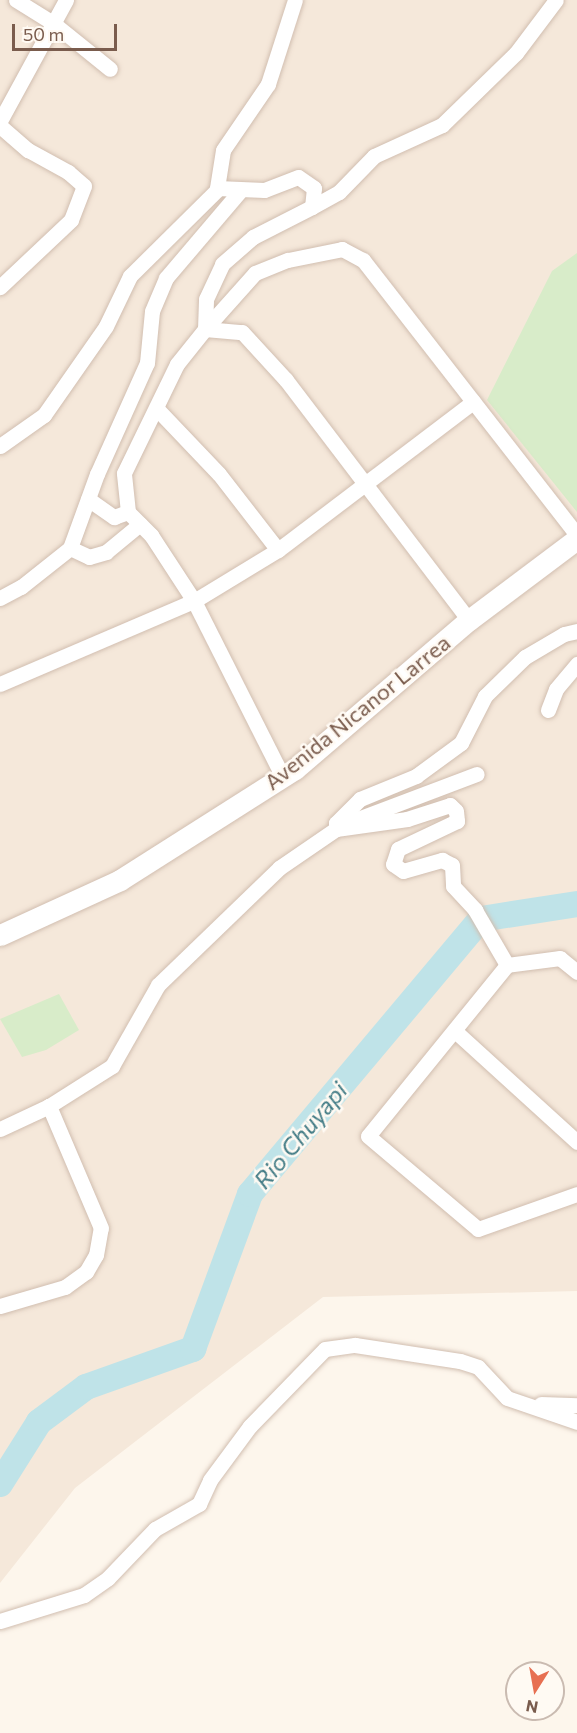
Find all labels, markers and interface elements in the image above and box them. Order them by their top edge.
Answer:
scale bar [15,12,120,50]
text: 50 m [23,23,64,45]
street label: Avenida Nicanor Larrea [259,629,455,795]
water label: Rio Chuyapi [247,1076,353,1194]
north arrow [505,1661,565,1721]
text: N [524,1697,540,1718]

